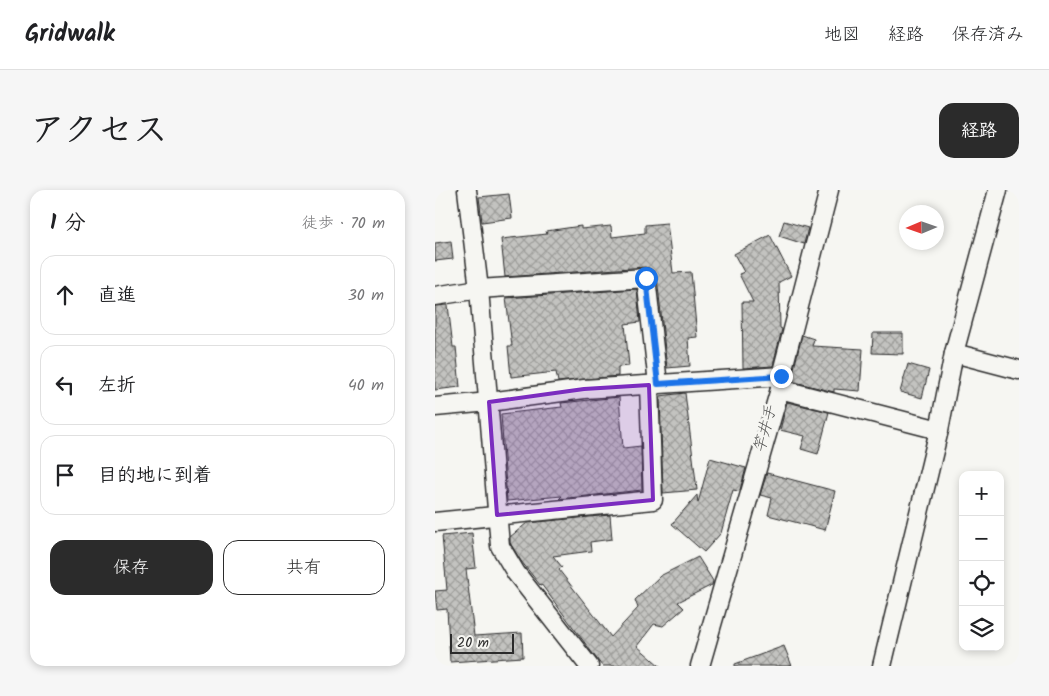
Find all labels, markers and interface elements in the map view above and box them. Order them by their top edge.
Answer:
text: Gridwalk [25,15,115,54]
text: 地図 [824,21,860,50]
text: 経路 [888,21,924,50]
text: 保存済み [952,21,1024,50]
button: 経路 [939,103,1019,158]
text: アクセス [30,104,168,160]
north arrow [899,205,944,250]
text: 1 分 [50,207,85,240]
text: 徒歩 · 70 m [302,211,385,236]
route start [635,267,658,290]
icon: ahead [51,281,79,309]
text: 直進 [98,281,136,311]
text: 30 m [348,283,384,308]
route end [770,365,793,388]
icon: left [51,371,79,399]
text: 左折 [98,371,136,401]
text: 40 m [348,373,384,398]
water label: 竿井手 [747,402,784,456]
icon: arrive [51,461,79,489]
text: 目的地に到着 [98,461,212,491]
map controls [959,471,1004,651]
button: + [959,471,1004,516]
button: − [959,516,1004,561]
button: 保存 [50,540,213,595]
button: 共有 [223,540,385,595]
button: locate [959,561,1004,606]
button: layers [959,606,1004,651]
scale bar [450,631,514,654]
text: 20 m [457,632,489,654]

